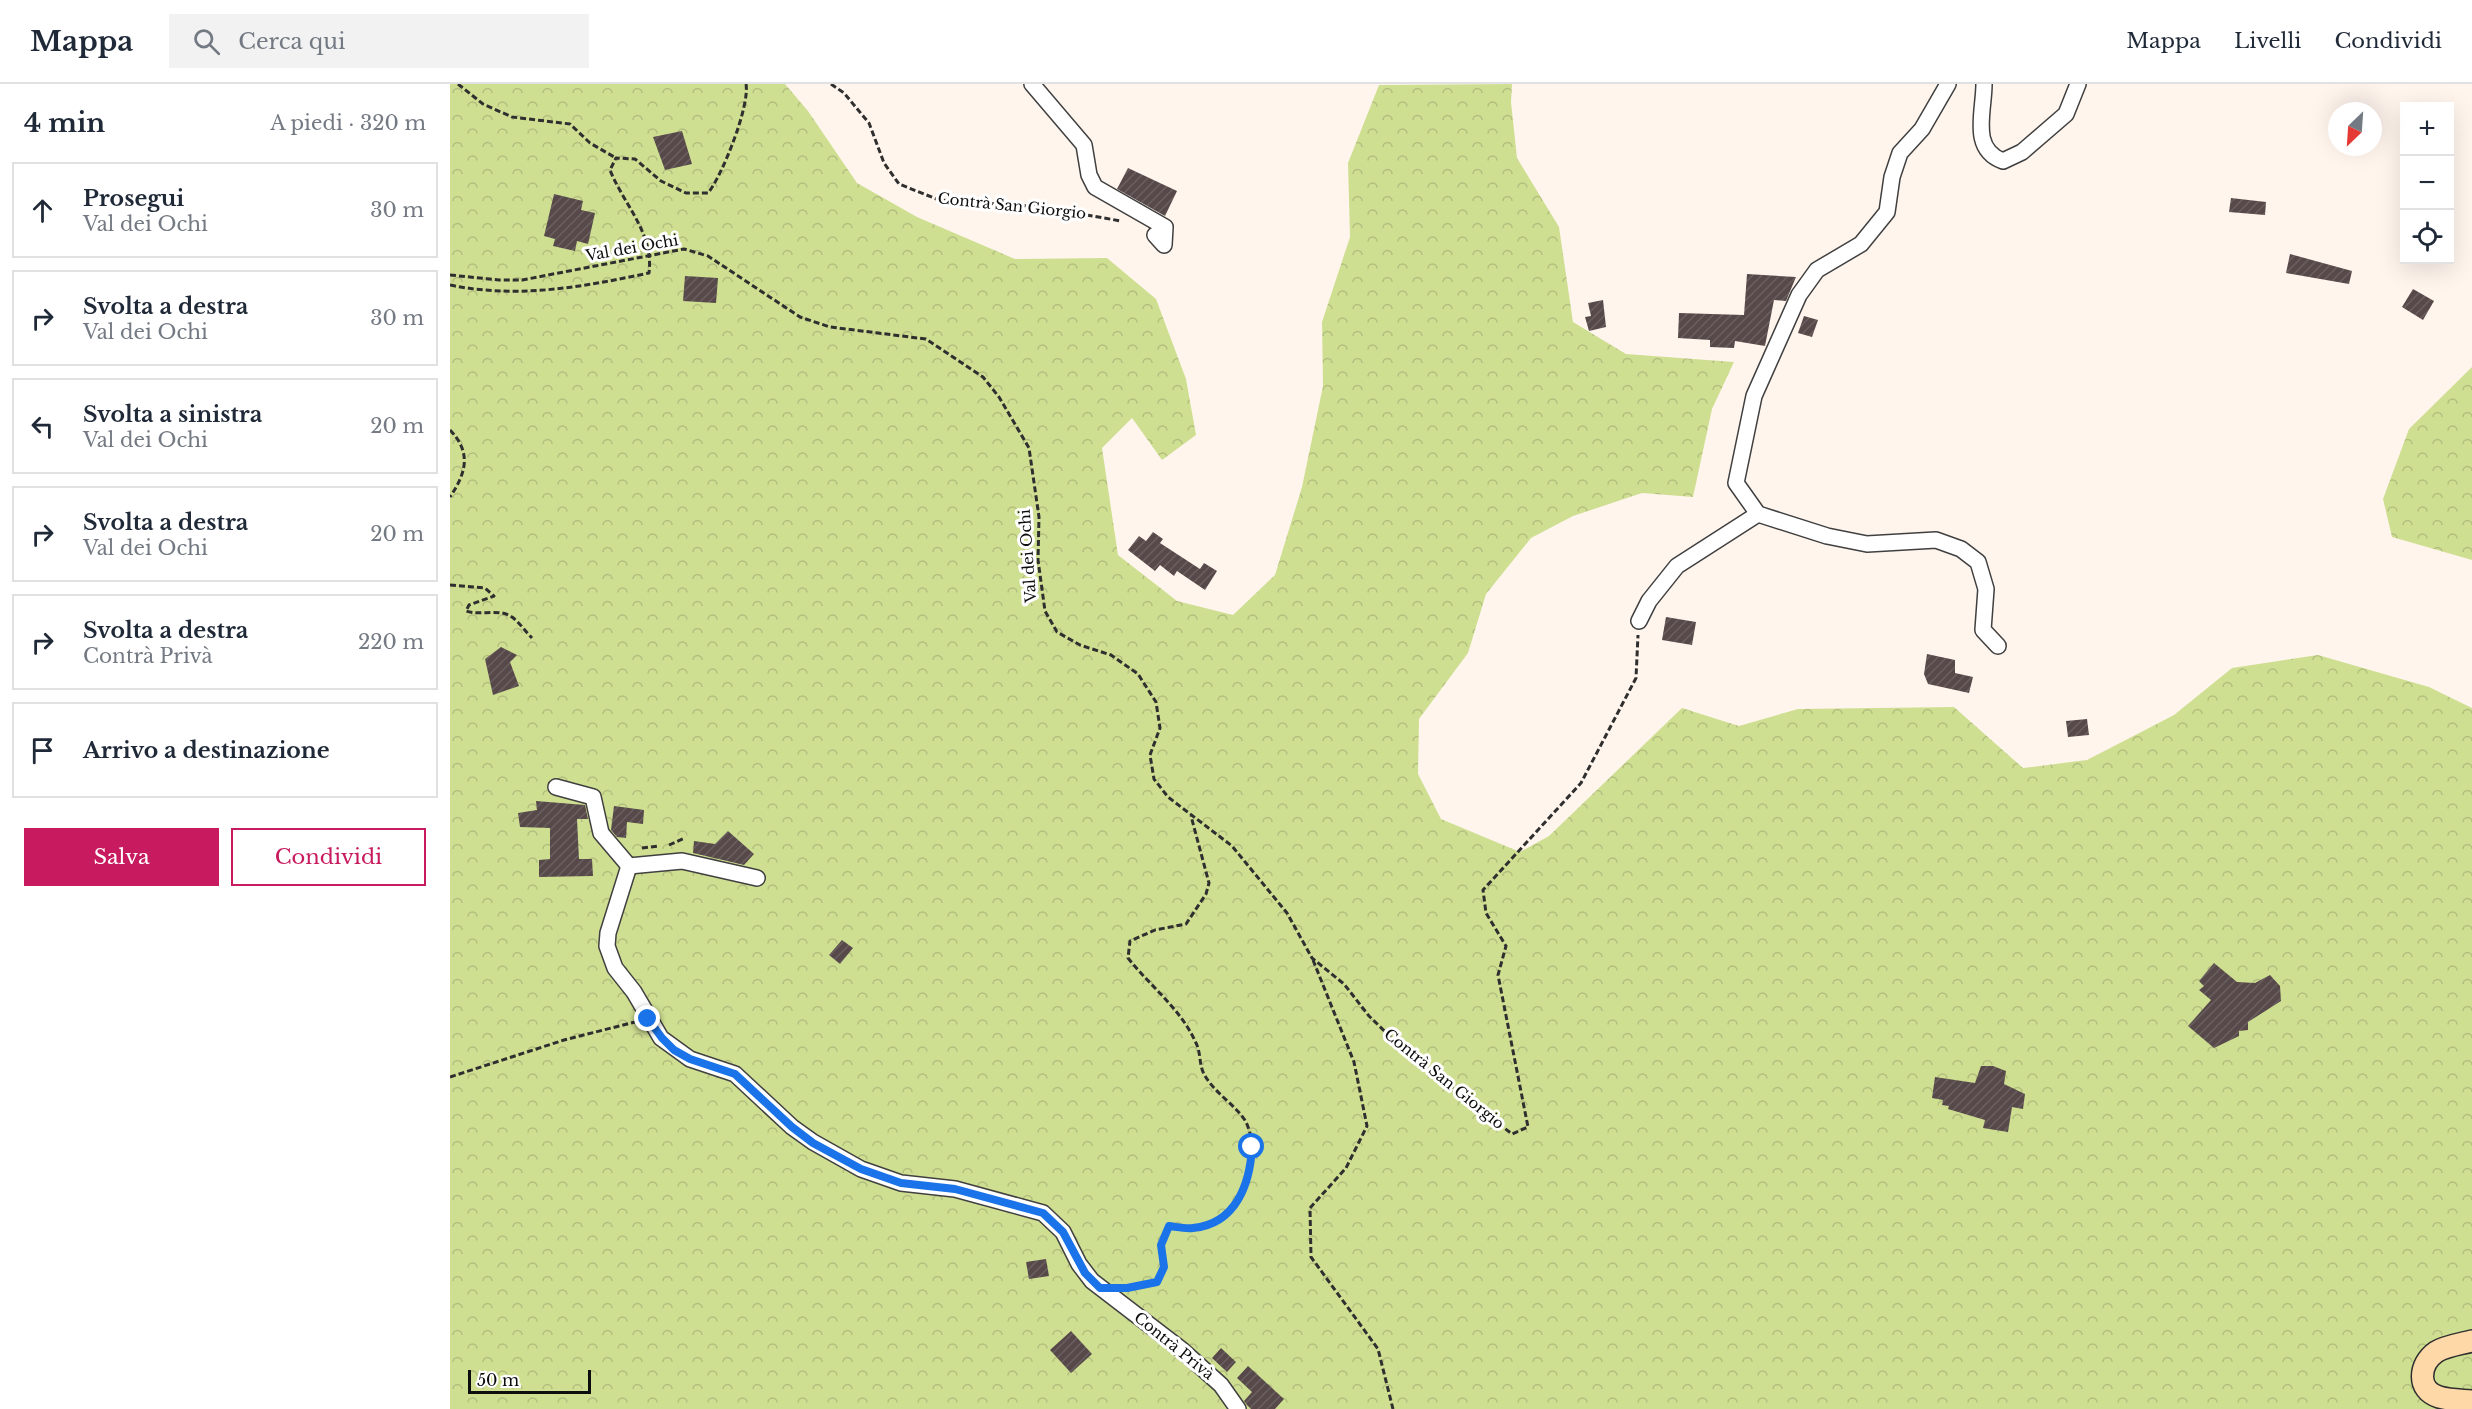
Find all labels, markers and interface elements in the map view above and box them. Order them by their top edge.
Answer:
search box [169,14,589,68]
text: Mappa [30,24,133,59]
icon: search [190,25,223,58]
text: Cerca qui [238,28,345,55]
text: Mappa [2126,28,2201,54]
text: Livelli [2234,28,2301,54]
text: Condividi [2334,28,2442,54]
north arrow [2328,102,2382,156]
map controls [2400,102,2454,264]
button: + [2400,102,2454,156]
text: 4 min [24,107,105,139]
text: A piedi · 320 m [270,111,426,135]
button: − [2400,156,2454,210]
text: Prosegui [83,185,184,212]
street label: Contrà San Giorgio [937,188,1087,223]
icon: ahead [26,194,59,227]
text: 30 m [370,198,424,222]
button: locate [2400,210,2454,264]
text: Val dei Ochi [83,212,208,236]
street label: Val dei Ochi [583,230,680,265]
text: Svolta a destra [83,293,248,320]
icon: right [26,302,59,335]
text: 30 m [370,306,424,330]
text: Val dei Ochi [83,320,208,344]
text: Svolta a sinistra [83,401,262,428]
icon: left [26,410,59,443]
text: 20 m [370,414,424,438]
text: Val dei Ochi [83,428,208,452]
text: Svolta a destra [83,509,248,536]
street label: Val dei Ochi [1015,509,1040,604]
icon: right [26,518,59,551]
text: 20 m [370,522,424,546]
text: Val dei Ochi [83,536,208,560]
text: Svolta a destra [83,617,248,644]
icon: right [26,626,59,659]
text: 220 m [358,630,424,654]
text: Contrà Privà [83,644,213,668]
icon: arrive [26,734,59,767]
text: Arrivo a destinazione [83,737,330,764]
button: Salva [24,828,219,886]
button: Condividi [231,828,426,886]
route end [634,1005,660,1031]
street label: Contrà San Giorgio [1380,1024,1508,1133]
route start [1238,1133,1264,1159]
street label: Contrà Privà [1131,1308,1219,1384]
scale bar [468,1367,591,1394]
text: 50 m [477,1370,519,1390]

